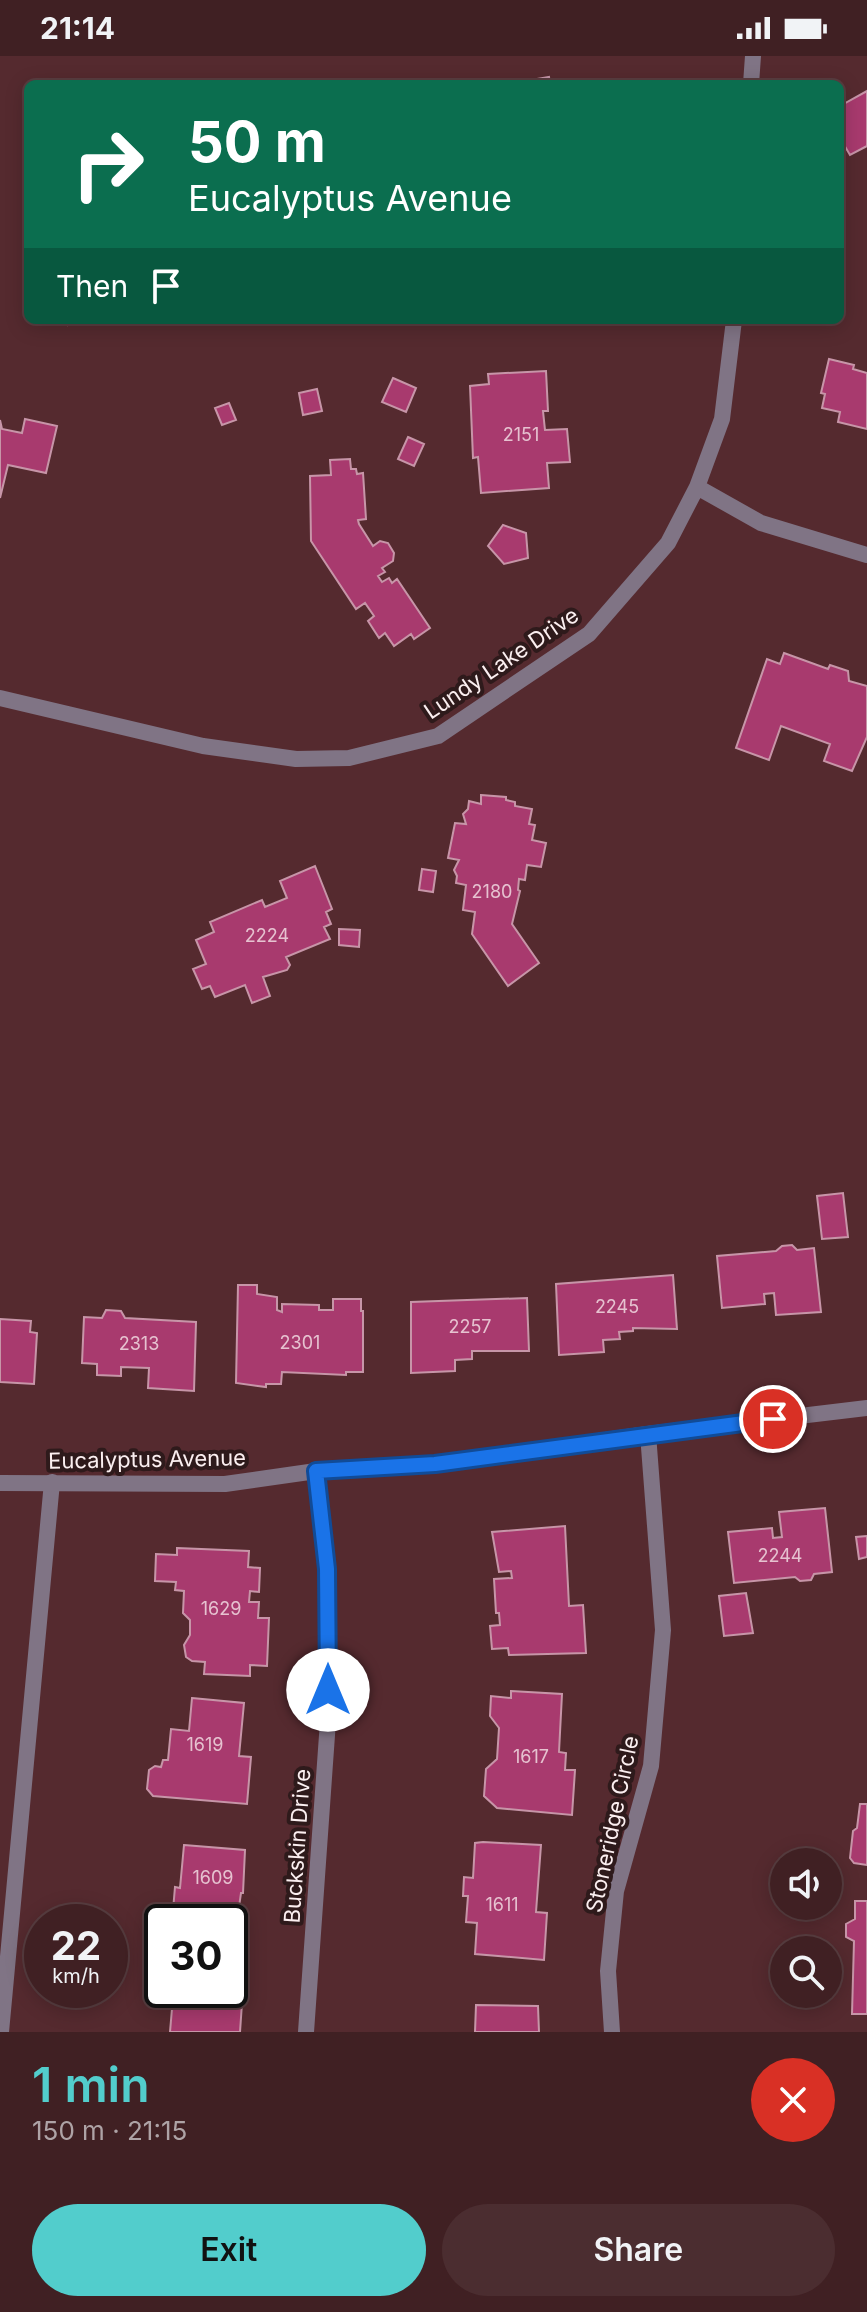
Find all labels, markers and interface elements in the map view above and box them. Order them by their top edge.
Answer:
text: 21:14 [40,10,115,46]
text: 50 m [188,108,326,176]
icon: right [56,112,160,216]
text: Eucalyptus Avenue [188,176,512,220]
icon: arrive [144,264,188,308]
text: Then [56,268,128,304]
house number: 2151 [503,424,539,445]
street label: Lundy Lake Drive [419,602,583,724]
house number: 2180 [472,881,512,902]
house number: 2224 [245,925,289,946]
house number: 2245 [595,1296,639,1317]
house number: 2257 [448,1316,492,1337]
house number: 2301 [280,1332,320,1353]
house number: 2313 [119,1333,159,1354]
pin [739,1385,807,1453]
icon: arrive [751,1397,795,1441]
street label: Eucalyptus Avenue [48,1444,246,1474]
house number: 2244 [758,1545,802,1566]
house number: 1629 [201,1598,241,1619]
position arrow [286,1648,370,1732]
street label: Stoneridge Circle [581,1733,643,1915]
house number: 1619 [187,1734,223,1755]
house number: 1617 [513,1746,549,1767]
street label: Buckskin Drive [279,1768,315,1924]
map controls [770,1848,842,2008]
button: sound [770,1848,842,1920]
house number: 1609 [192,1867,234,1888]
house number: 1611 [485,1894,519,1915]
speed limit sign: 30 [144,1904,248,2008]
text: 22 [51,1921,101,1970]
button: search [770,1936,842,2008]
text: km/h [52,1964,100,1988]
text: 1 min [32,2055,150,2114]
button: close [751,2058,835,2142]
text: 150 m · 21:15 [32,2115,187,2146]
button: Exit [32,2204,426,2296]
button: Share [442,2204,835,2296]

